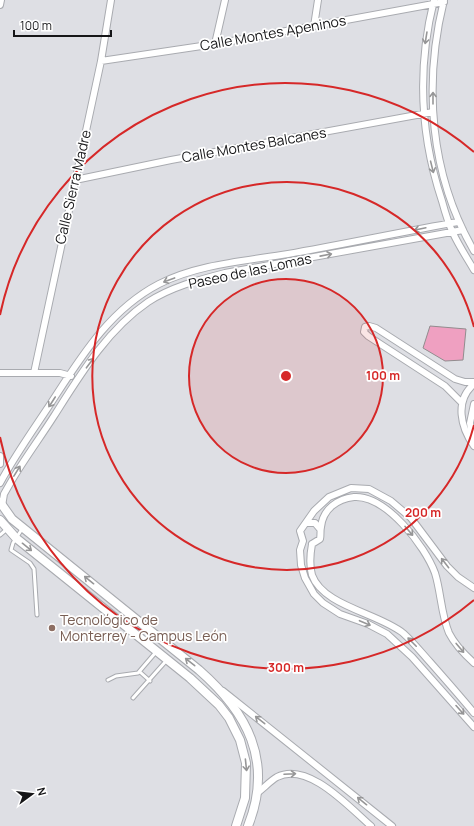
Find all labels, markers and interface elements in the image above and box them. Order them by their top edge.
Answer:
street label: Calle Montes Apeninos [198,10,347,55]
scale bar [14,12,111,38]
text: 100 m [20,17,52,34]
one-way arrow [422,31,430,44]
one-way arrow [429,92,437,105]
street label: Calle Montes Balcanes [180,122,328,167]
street label: Calle Sierra Madre [50,128,95,246]
one-way arrow [428,160,436,173]
one-way arrow [414,226,427,234]
street label: Paseo de las Lomas [187,248,313,293]
one-way arrow [319,250,332,258]
one-way arrow [164,277,176,285]
one-way arrow [85,357,94,368]
text: 100 m [366,367,400,384]
centre of rings [279,369,293,383]
one-way arrow [48,396,56,407]
one-way arrow [14,465,22,477]
text: 200 m [405,504,441,521]
one-way arrow [404,526,413,536]
one-way arrow [22,543,33,552]
one-way arrow [440,557,449,568]
one-way arrow [84,576,94,585]
place label: Tecnológico de Monterrey - Campus León [60,610,227,645]
one-way arrow [359,620,371,628]
marker: Tecnológico de Monterrey - Campus León [47,623,57,633]
one-way arrow [407,637,417,647]
one-way arrow [455,643,464,654]
one-way arrow [184,658,195,667]
text: 300 m [268,659,304,676]
one-way arrow [455,705,465,715]
one-way arrow [255,716,266,724]
one-way arrow [242,758,250,771]
one-way arrow [283,771,296,778]
north arrow [12,774,52,814]
text: N [34,786,50,797]
one-way arrow [357,797,368,805]

